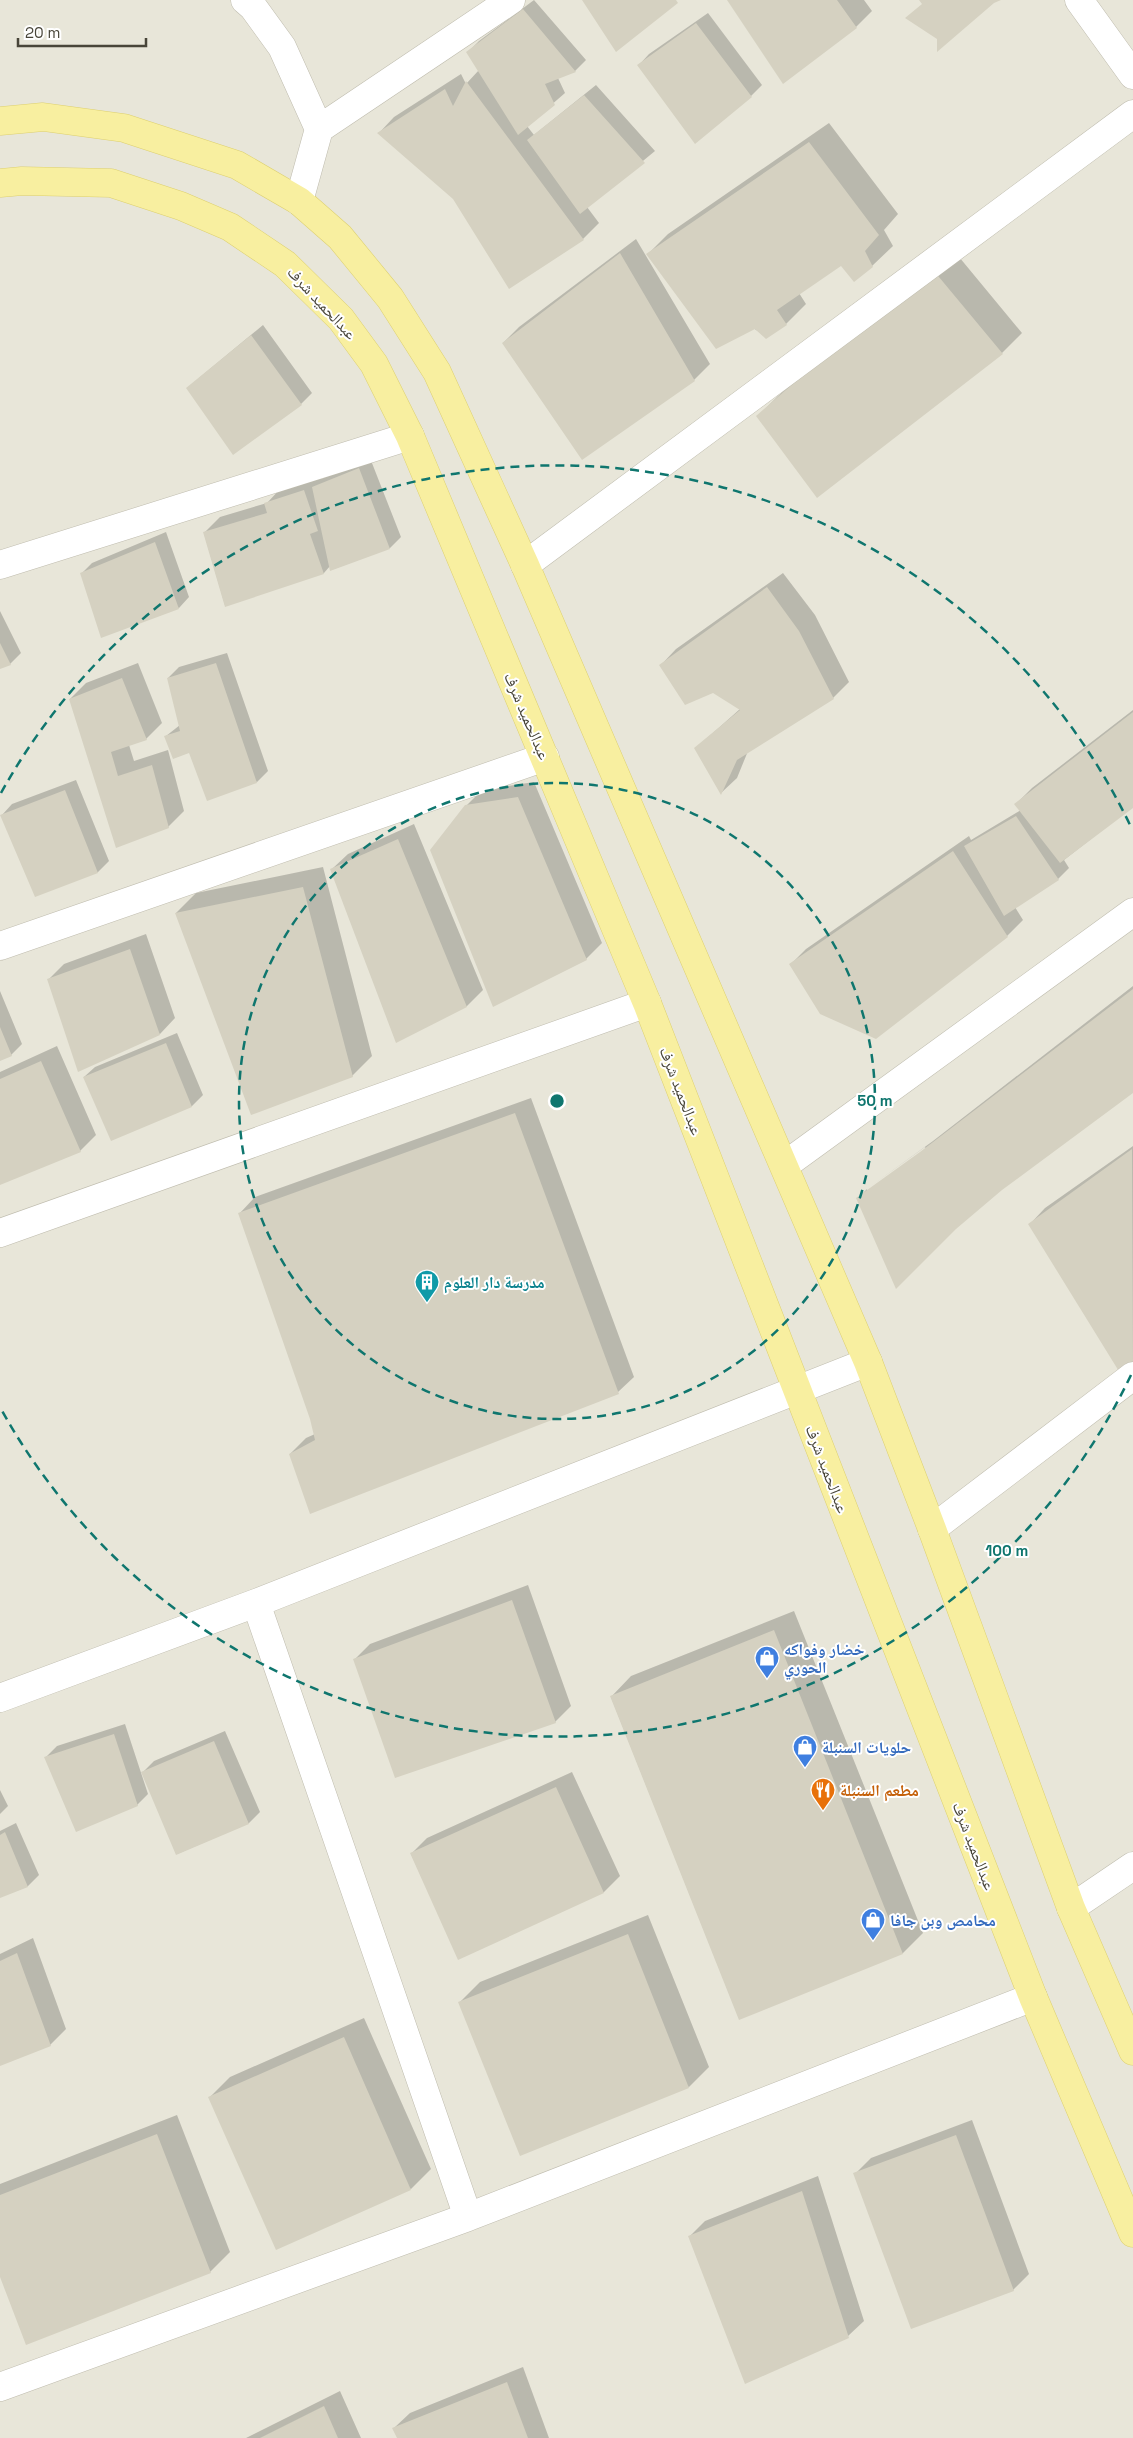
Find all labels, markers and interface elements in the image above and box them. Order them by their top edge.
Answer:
scale bar [18,15,145,47]
text: 20 m [25,23,60,42]
street label: عبدالحميد شرف [283,262,361,344]
street label: عبدالحميد شرف [499,669,555,763]
street label: عبدالحميد شرف [655,1044,707,1138]
text: 50 m [857,1091,893,1110]
centre of rings [548,1092,566,1110]
building icon: مدرسة دار العلوم [414,1269,440,1303]
place label: مدرسة دار العلوم [444,1272,545,1294]
street label: عبدالحميد شرف [801,1422,853,1516]
text: 100 m [986,1541,1028,1560]
place label: خضار وفواكه الحوري [784,1639,864,1679]
shop icon: خضار وفواكه الحوري [754,1645,780,1679]
shop icon: حلويات السنبلة [792,1734,818,1768]
place label: حلويات السنبلة [822,1737,911,1758]
restaurant icon: مطعم السنبلة [810,1777,836,1811]
place label: مطعم السنبلة [840,1780,919,1802]
street label: عبدالحميد شرف [948,1799,1000,1893]
shop icon: محامص وبن جافا [860,1907,886,1941]
place label: محامص وبن جافا [890,1910,996,1931]

